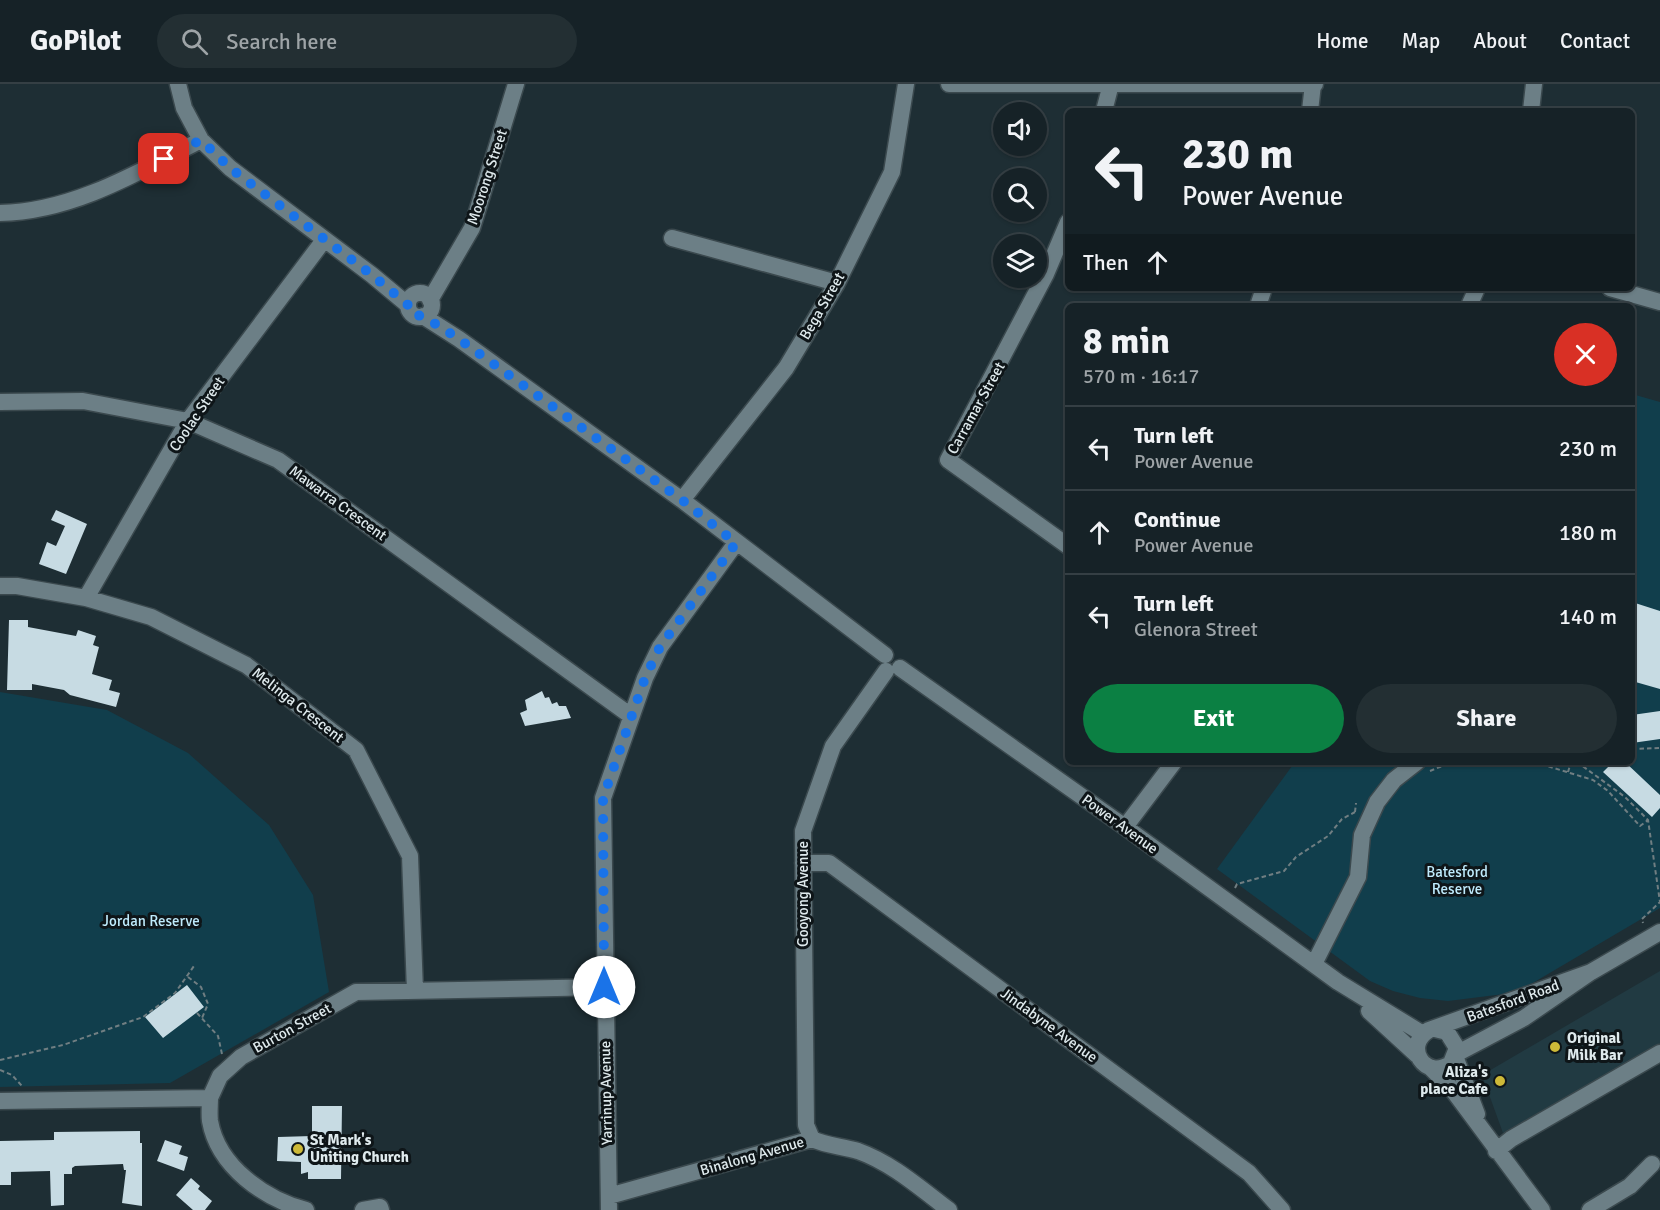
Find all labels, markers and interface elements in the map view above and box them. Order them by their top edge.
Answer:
search box [157,14,577,68]
text: GoPilot [30,24,121,58]
icon: search [178,25,211,58]
text: Search here [226,28,337,55]
text: Home [1316,28,1369,54]
text: Map [1402,28,1440,54]
text: About [1473,28,1527,54]
text: Contact [1560,28,1630,54]
map controls [993,102,1047,288]
button: sound [993,102,1047,156]
street label: Moorong Street [463,127,511,227]
text: 230 m [1182,129,1293,180]
icon: left [1083,132,1161,210]
pin [138,133,189,184]
icon: arrive [147,142,180,175]
button: search [993,168,1047,222]
text: Power Avenue [1182,180,1343,213]
button: layers [993,234,1047,288]
icon: ahead [1141,246,1174,279]
text: Then [1083,249,1129,276]
street label: Bega Street [796,269,848,343]
text: 8 min [1083,319,1170,364]
button: close [1554,323,1617,386]
street label: Carramar Street [943,359,1009,457]
text: 570 m · 16:17 [1083,364,1199,389]
street label: Coolac Street [165,373,229,455]
text: Turn left [1134,422,1214,449]
icon: left [1083,432,1116,465]
text: 230 m [1559,435,1617,462]
text: Power Avenue [1134,449,1254,474]
street label: Mawarra Crescent [286,462,390,544]
text: Continue [1134,506,1221,533]
icon: ahead [1083,516,1116,549]
text: 180 m [1559,519,1617,546]
text: Power Avenue [1134,533,1254,558]
text: Turn left [1134,590,1214,617]
icon: left [1083,600,1116,633]
text: 140 m [1559,603,1617,630]
text: Glenora Street [1134,617,1258,642]
street label: Melinga Crescent [249,664,347,746]
button: Exit [1083,684,1344,753]
button: Share [1356,684,1617,753]
street label: Power Avenue [1078,790,1162,858]
street label: Gooyong Avenue [794,841,812,947]
park label: Batesford Reserve [1426,863,1488,898]
park label: Jordan Reserve [102,912,200,930]
position arrow [572,955,636,1019]
street label: Batesford Road [1464,976,1562,1026]
street label: Jindabyne Avenue [997,984,1101,1066]
street label: Burton Street [250,999,334,1057]
place label: Original Milk Bar [1567,1029,1623,1064]
marker: Original Milk Bar [1548,1040,1562,1054]
street label: Yarrinup Avenue [596,1041,616,1145]
place label: Aliza's place Cafe [1420,1063,1488,1098]
marker: Aliza's place Cafe [1493,1074,1507,1088]
place label: St Mark's Uniting Church [310,1131,409,1166]
street label: Binalong Avenue [698,1133,806,1179]
marker: St Mark's Uniting Church [291,1142,305,1156]

